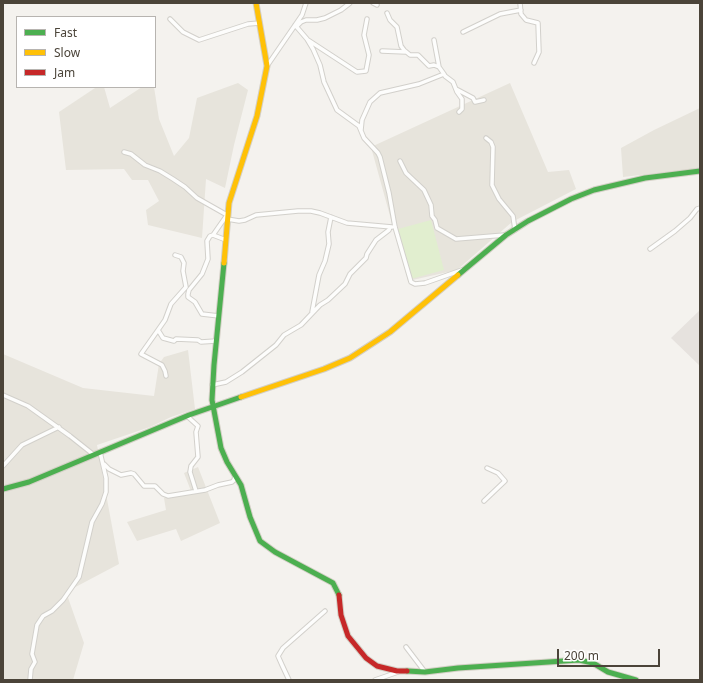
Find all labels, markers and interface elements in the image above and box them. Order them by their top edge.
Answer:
legend [16,16,156,88]
text: Fast [54,24,77,41]
text: Slow [54,44,80,61]
text: Jam [54,64,75,81]
scale bar [559,641,662,667]
text: 200 m [564,647,599,664]

